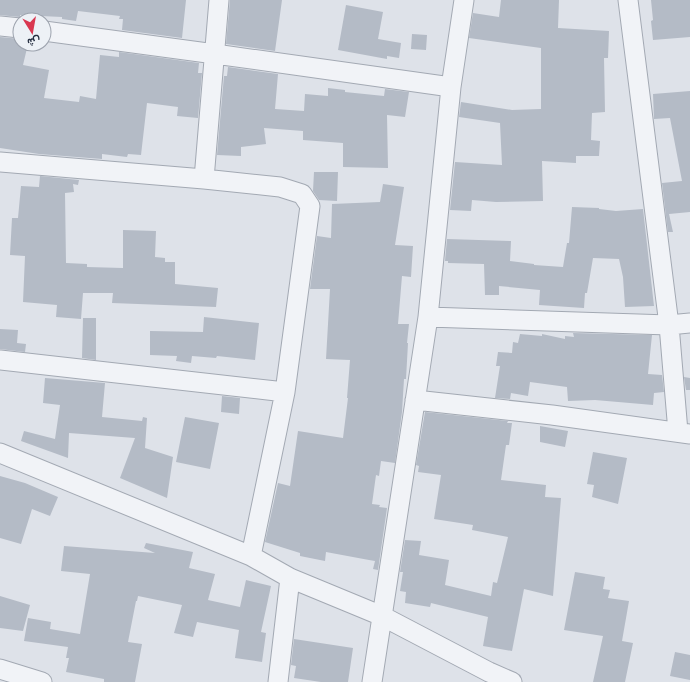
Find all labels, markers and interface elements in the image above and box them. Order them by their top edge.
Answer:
north arrow [12,12,52,52]
text: ش [26,34,42,49]

